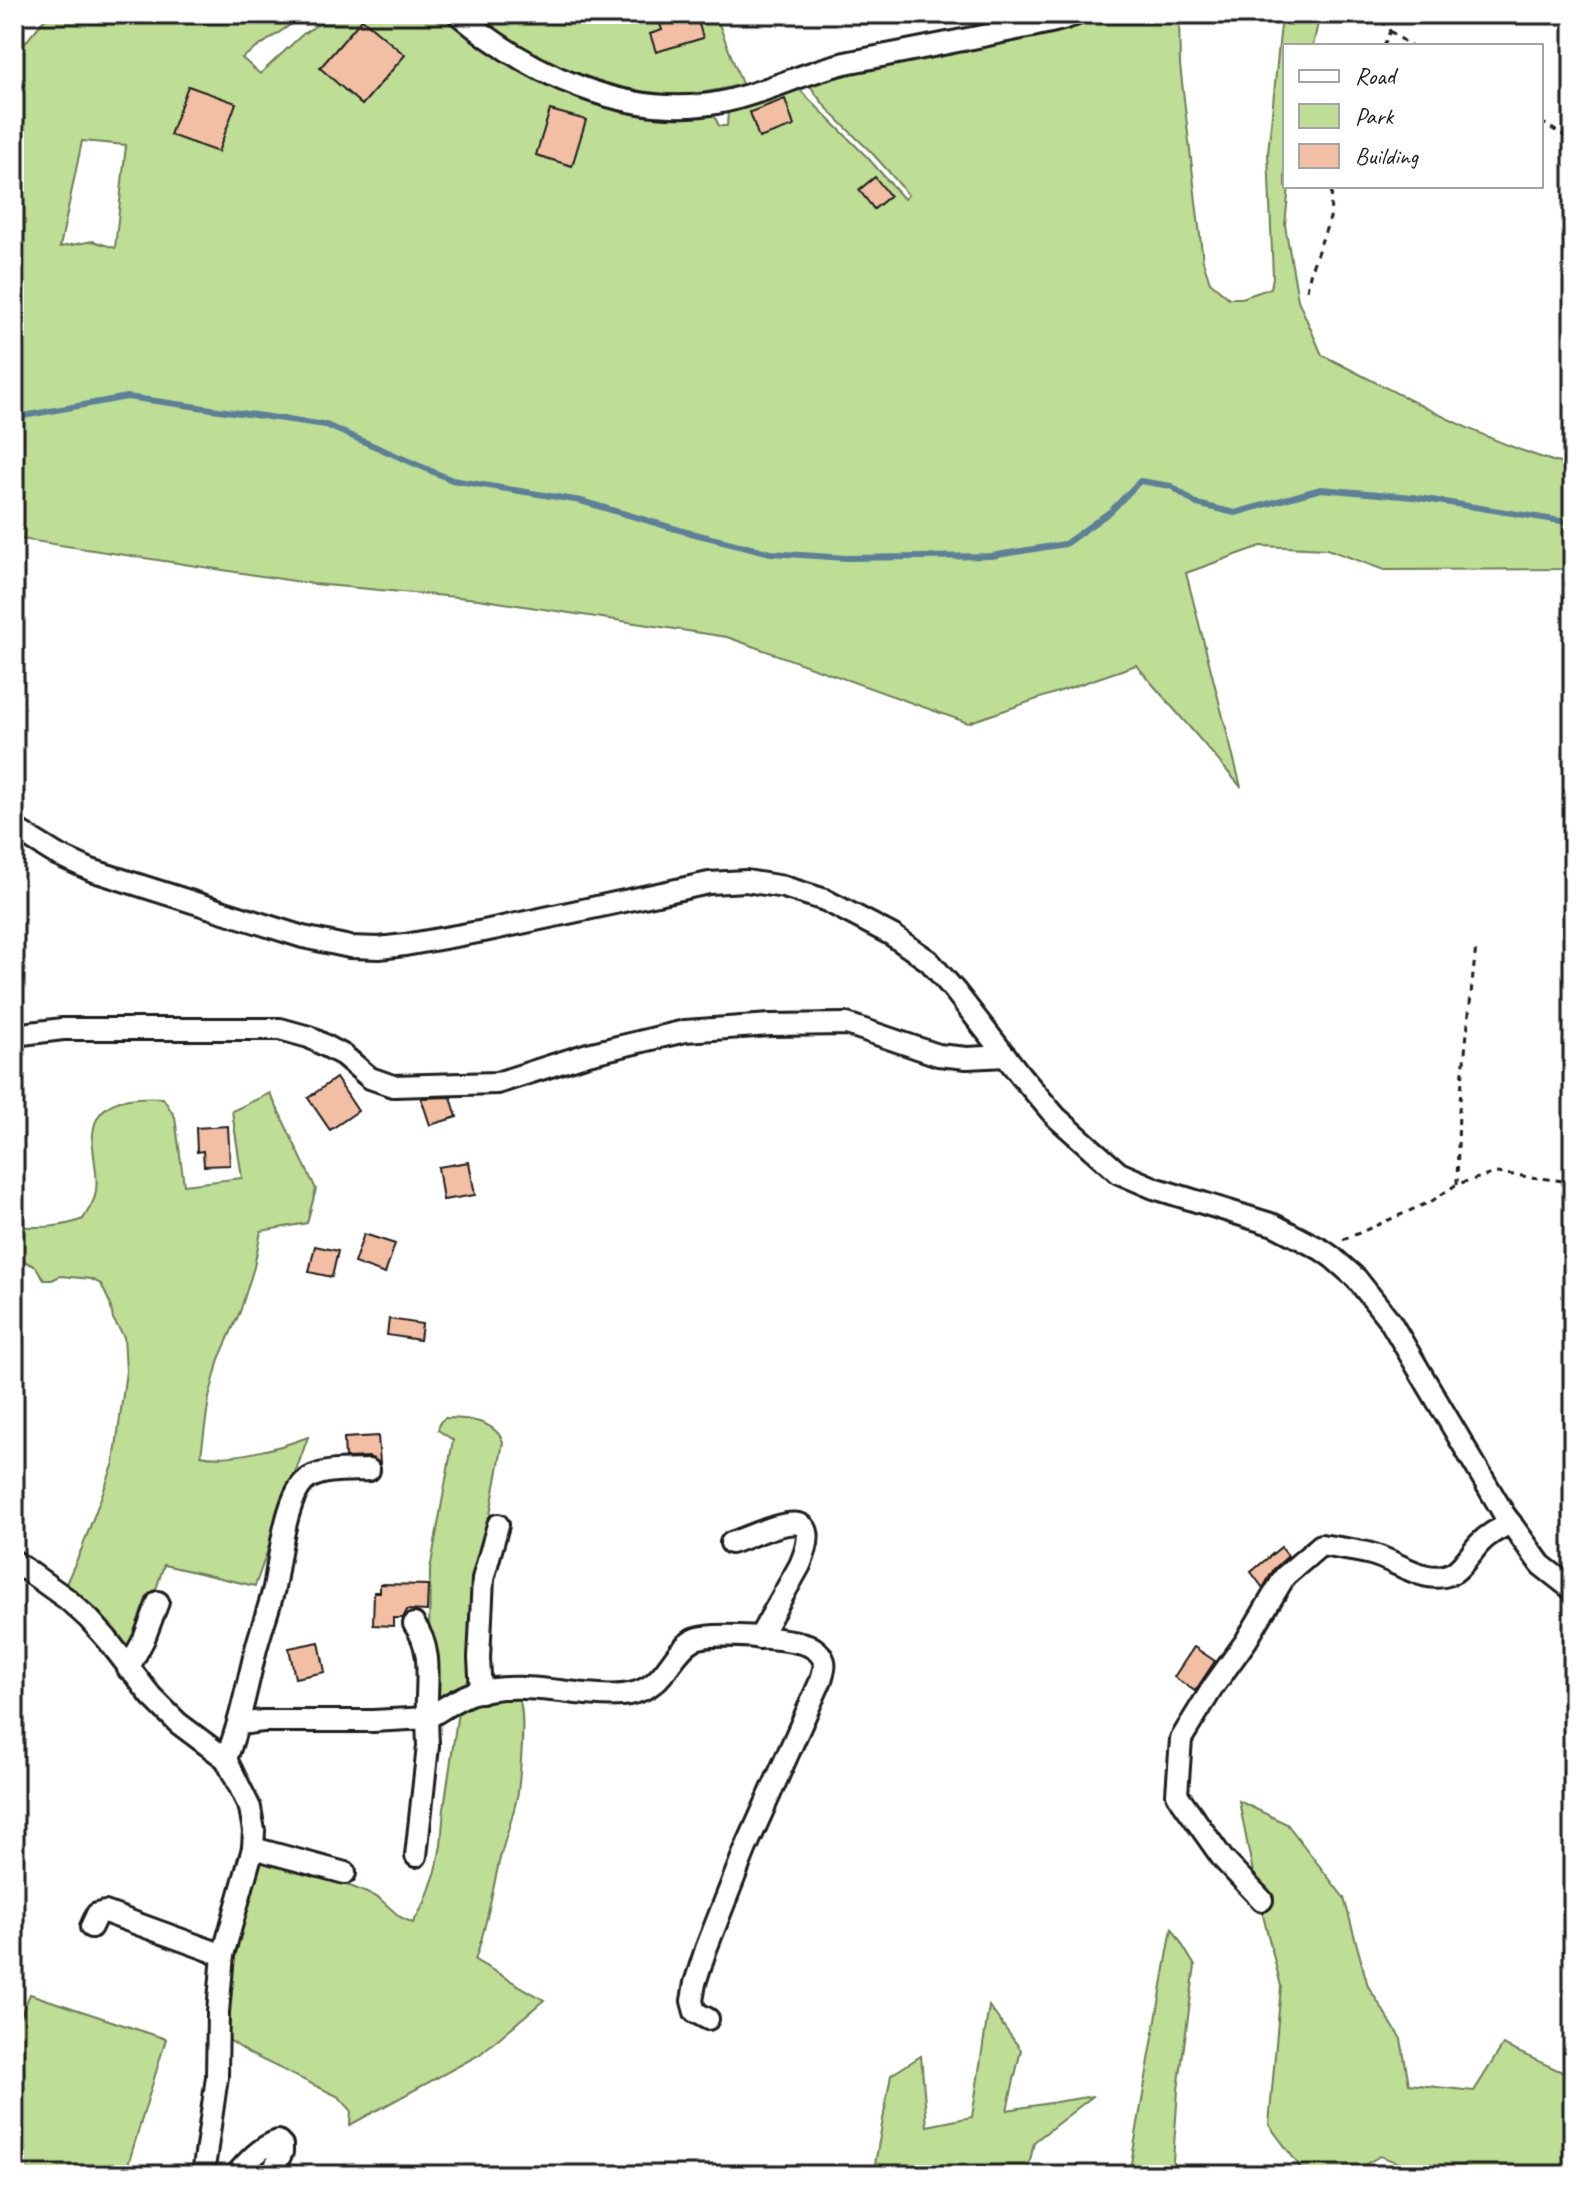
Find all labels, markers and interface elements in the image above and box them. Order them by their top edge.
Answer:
legend [1283,44,1543,188]
text: Road [1355,61,1399,91]
text: Park [1355,101,1395,131]
text: Building [1355,141,1420,171]

